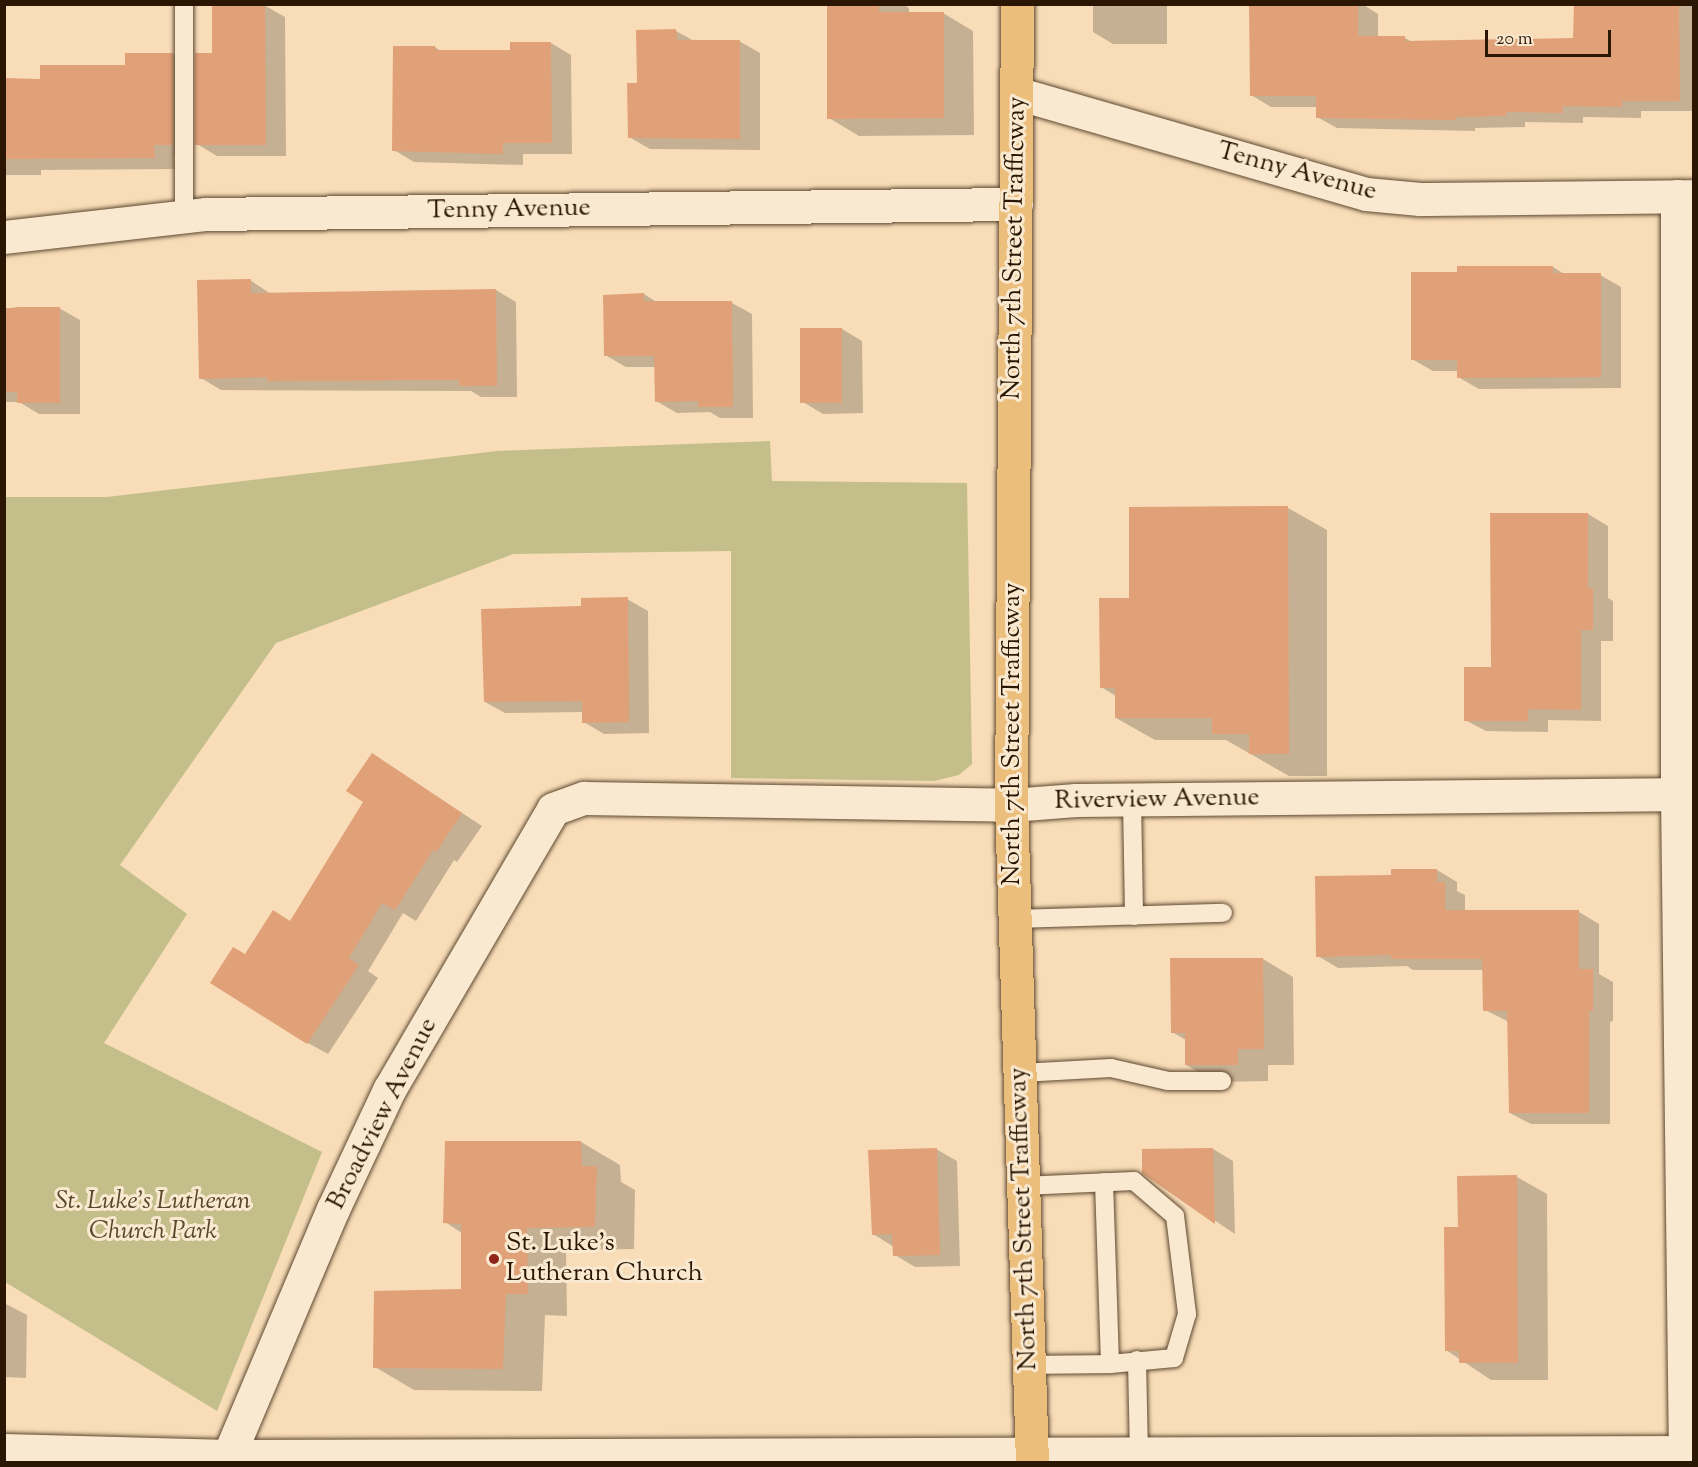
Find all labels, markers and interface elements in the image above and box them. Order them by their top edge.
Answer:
scale bar [1488,18,1614,56]
text: 20 m [1496,27,1533,53]
street label: North 7th Street Trafficway [997,96,1033,400]
street label: Tenny Avenue [1214,136,1380,208]
street label: Tenny Avenue [427,193,591,227]
street label: North 7th Street Trafficway [997,582,1029,886]
street label: Riverview Avenue [1054,783,1260,817]
street label: Broadview Avenue [321,1013,445,1215]
street label: North 7th Street Trafficway [1003,1067,1045,1371]
park label: St. Luke's Lutheran Church Park [55,1186,251,1248]
place label: St. Luke's Lutheran Church [506,1228,703,1290]
marker: St. Luke's Lutheran Church [487,1252,501,1266]

